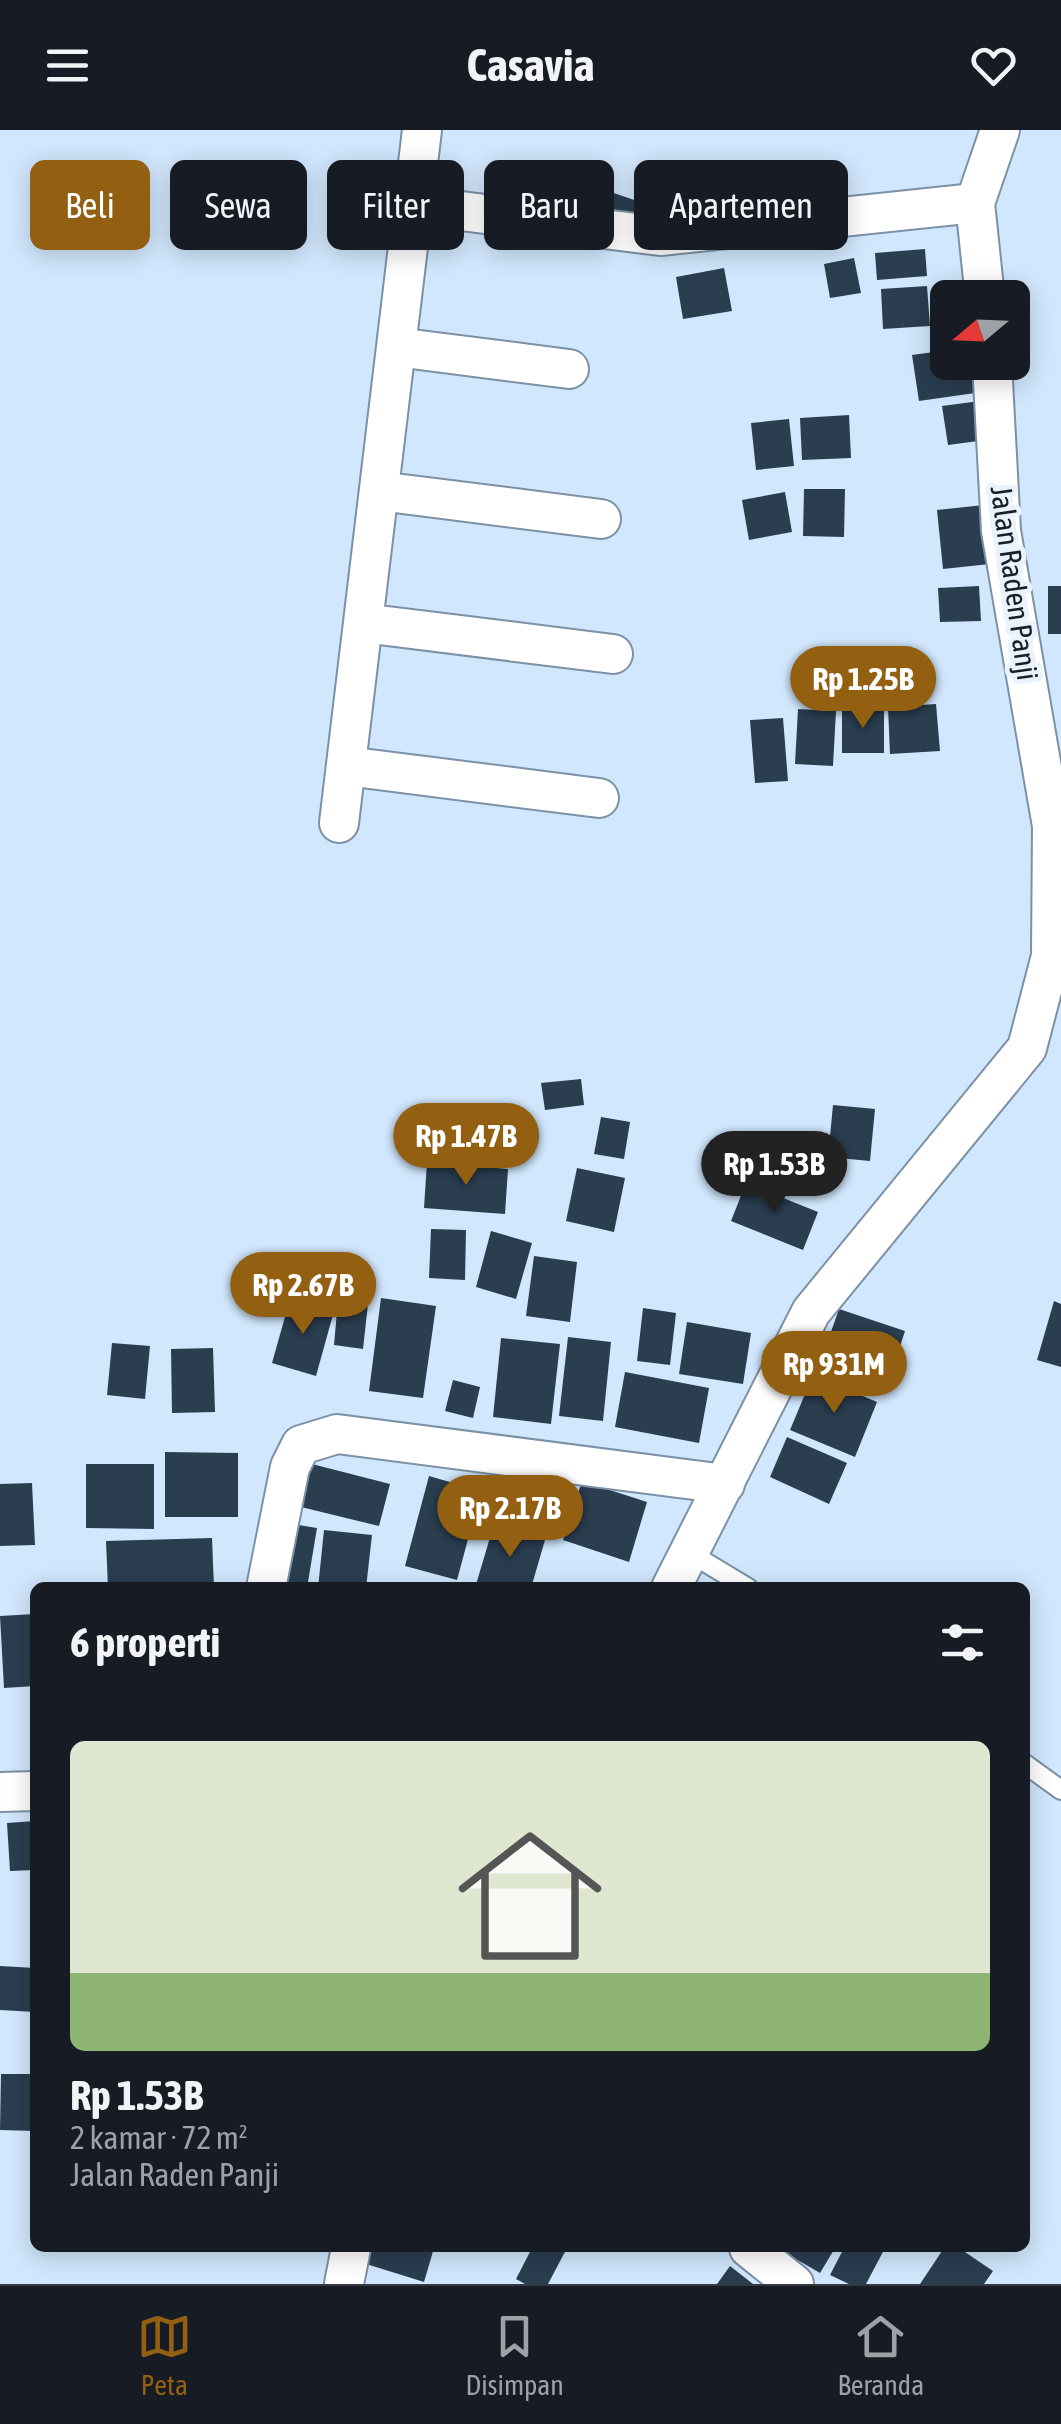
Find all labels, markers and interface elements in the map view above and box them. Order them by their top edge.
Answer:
icon: menu [40,38,95,93]
icon: heart [966,38,1021,93]
text: Casavia [467,39,594,91]
chip: Beli [30,160,150,250]
chip: Sewa [170,160,307,250]
chip: Filter [327,160,464,250]
chip: Baru [484,160,614,250]
chip: Apartemen [634,160,848,250]
north arrow [930,280,1030,380]
map controls [930,280,1030,380]
street label: Jalan Raden Panji [985,484,1045,682]
pin: Rp 1.25B [760,646,966,731]
text: Rp 1.25B [812,660,914,697]
pin: Rp 1.47B [363,1103,569,1188]
text: Rp 1.47B [415,1117,517,1154]
pin: Rp 1.53B [671,1131,877,1216]
text: Rp 1.53B [723,1145,825,1182]
pin: Rp 2.67B [200,1252,406,1337]
text: Rp 2.67B [252,1266,354,1303]
pin: Rp 931M [742,1331,926,1416]
text: Rp 931M [783,1345,885,1382]
pin: Rp 2.17B [407,1475,613,1560]
text: Rp 2.17B [459,1489,561,1526]
icon: filters [935,1615,990,1670]
text: 6 properti [70,1618,220,1666]
icon: home [440,1806,620,1986]
text: Rp 1.53B [70,2071,203,2119]
text: 2 kamar · 72 m² [70,2119,248,2156]
text: Jalan Raden Panji [70,2156,279,2193]
tab: Peta [137,2309,192,2401]
tab: Disimpan [465,2309,564,2401]
tab: Beranda [838,2309,924,2401]

